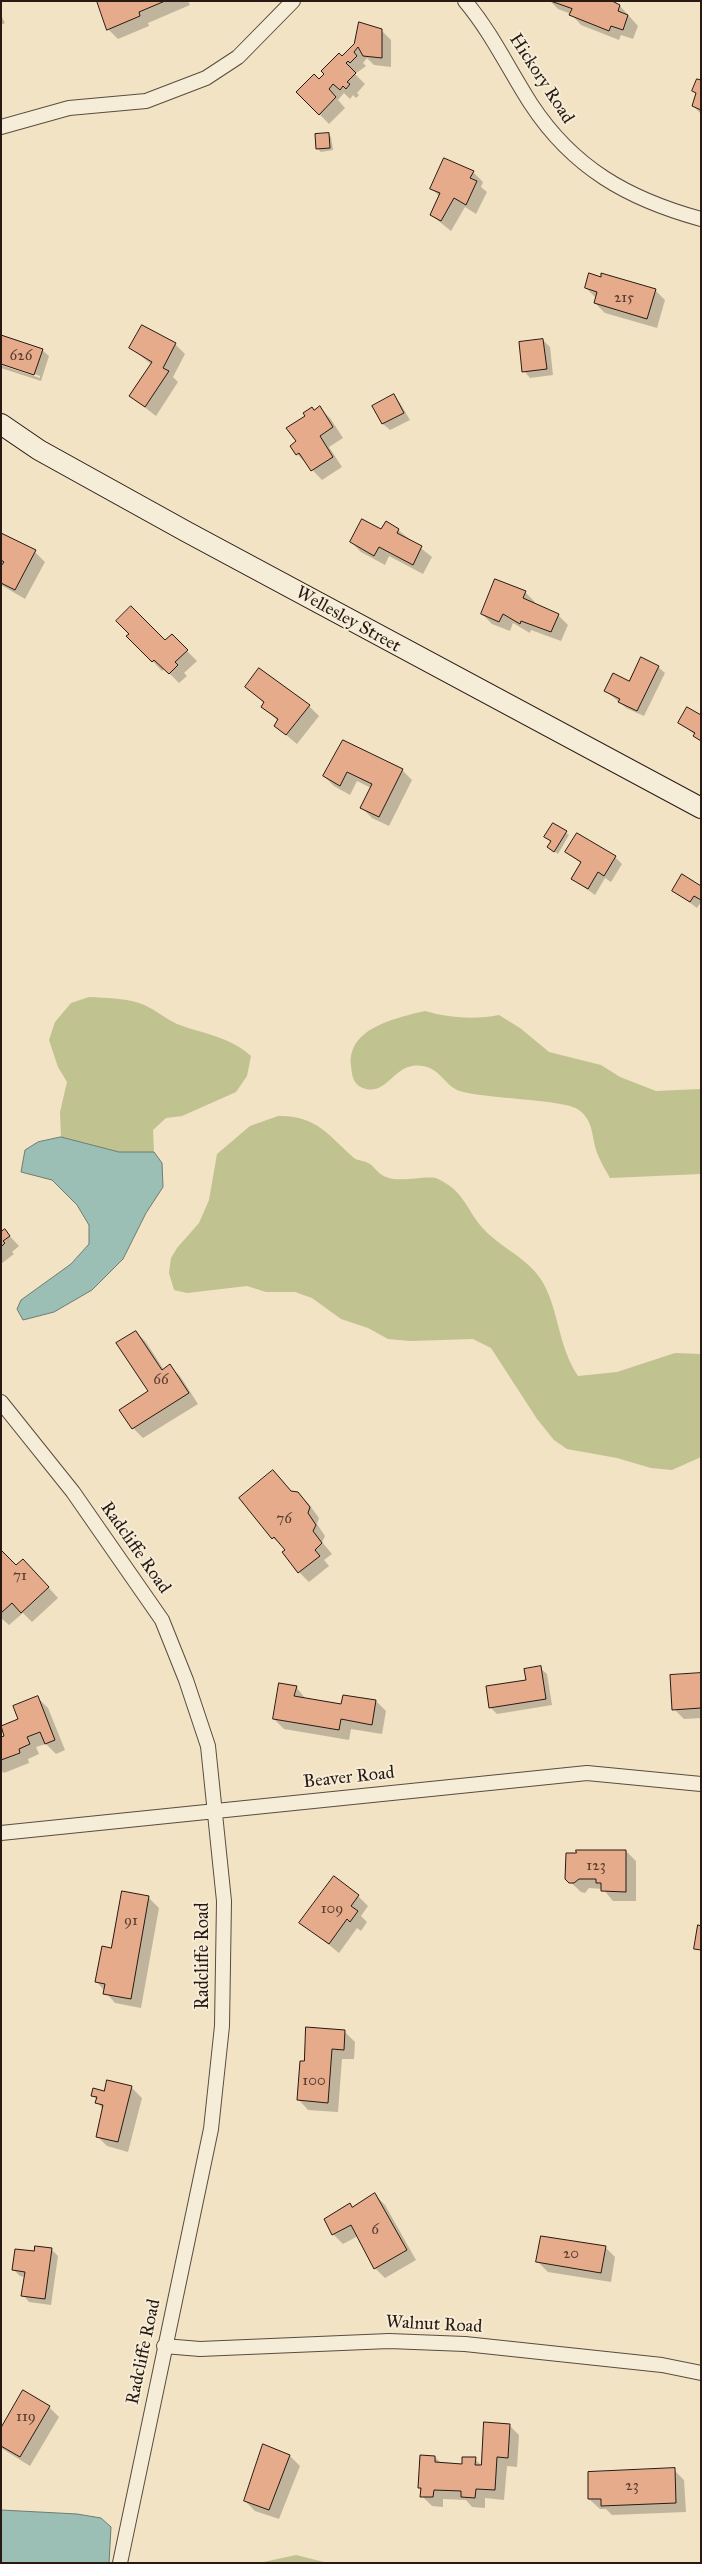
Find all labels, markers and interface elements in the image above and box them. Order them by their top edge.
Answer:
street label: Hickory Road [504,30,578,128]
house number: 215 [614,289,634,307]
house number: 626 [10,347,32,365]
street label: Wellesley Street [292,582,404,658]
house number: 66 [153,1371,169,1389]
street label: Radcliffe Road [95,1498,175,1598]
house number: 76 [276,1510,292,1528]
house number: 71 [13,1567,27,1585]
street label: Beaver Road [302,1762,396,1794]
house number: 123 [586,1857,606,1875]
house number: 109 [321,1900,343,1918]
street label: Radcliffe Road [193,1902,215,2010]
house number: 91 [124,1912,138,1930]
house number: 100 [302,2072,326,2090]
house number: 6 [371,2221,379,2239]
house number: 20 [563,2245,579,2263]
street label: Radcliffe Road [122,2297,166,2407]
street label: Walnut Road [385,2312,483,2338]
house number: 119 [16,2408,36,2426]
house number: 23 [625,2477,639,2495]

